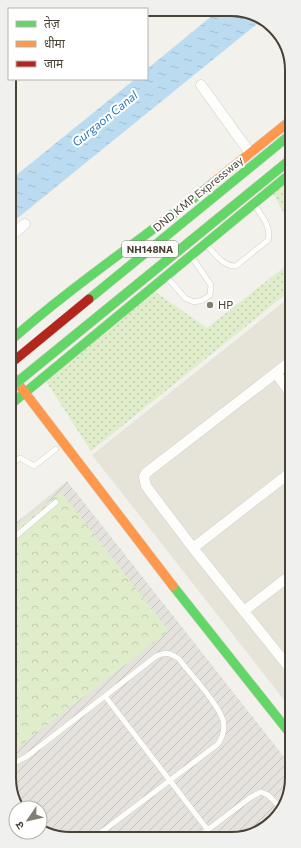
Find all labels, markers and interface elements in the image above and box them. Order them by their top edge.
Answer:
legend [8,8,148,80]
text: तेज़ [44,16,61,30]
text: धीमा [44,36,66,50]
text: जाम [44,56,64,70]
water label: Gurgaon Canal [69,87,141,149]
street label: DND KMP Expressway [150,153,246,234]
road number: NH148NA [122,241,178,257]
place label: HP [218,298,233,311]
marker: HP [205,300,215,310]
north arrow [8,800,48,840]
text: उ [12,819,26,832]

